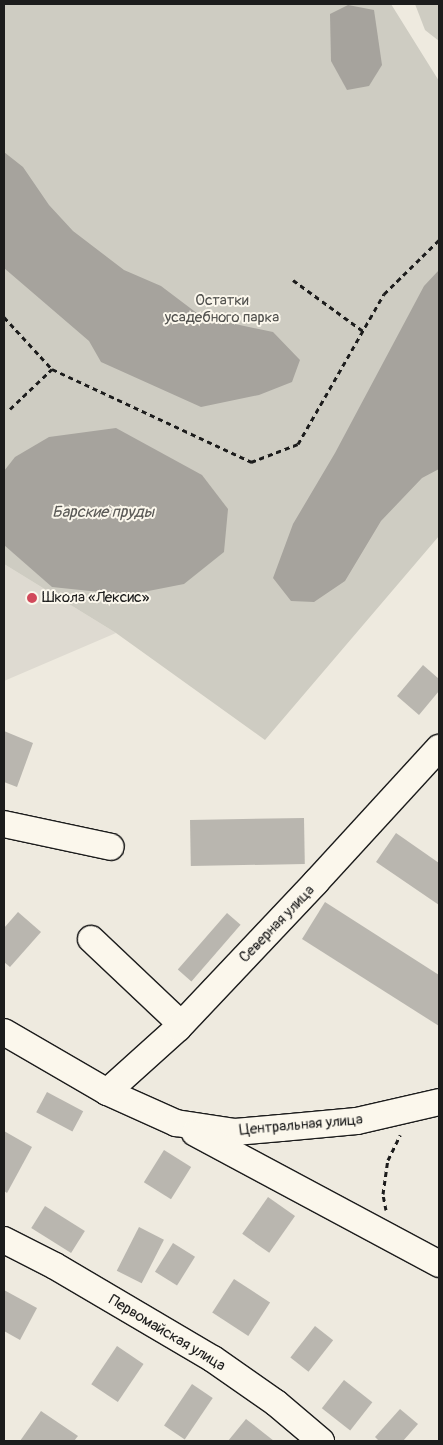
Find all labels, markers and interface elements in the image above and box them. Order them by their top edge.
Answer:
park label: Остатки усадебного парка [165,291,279,326]
water label: Барские пруды [52,502,154,522]
place label: Школа «Лексис» [42,589,149,607]
marker: Школа «Лексис» [26,592,38,604]
street label: Северная улица [236,882,318,966]
street label: Центральная улица [238,1111,364,1139]
street label: Первомайская улица [105,1291,229,1375]

